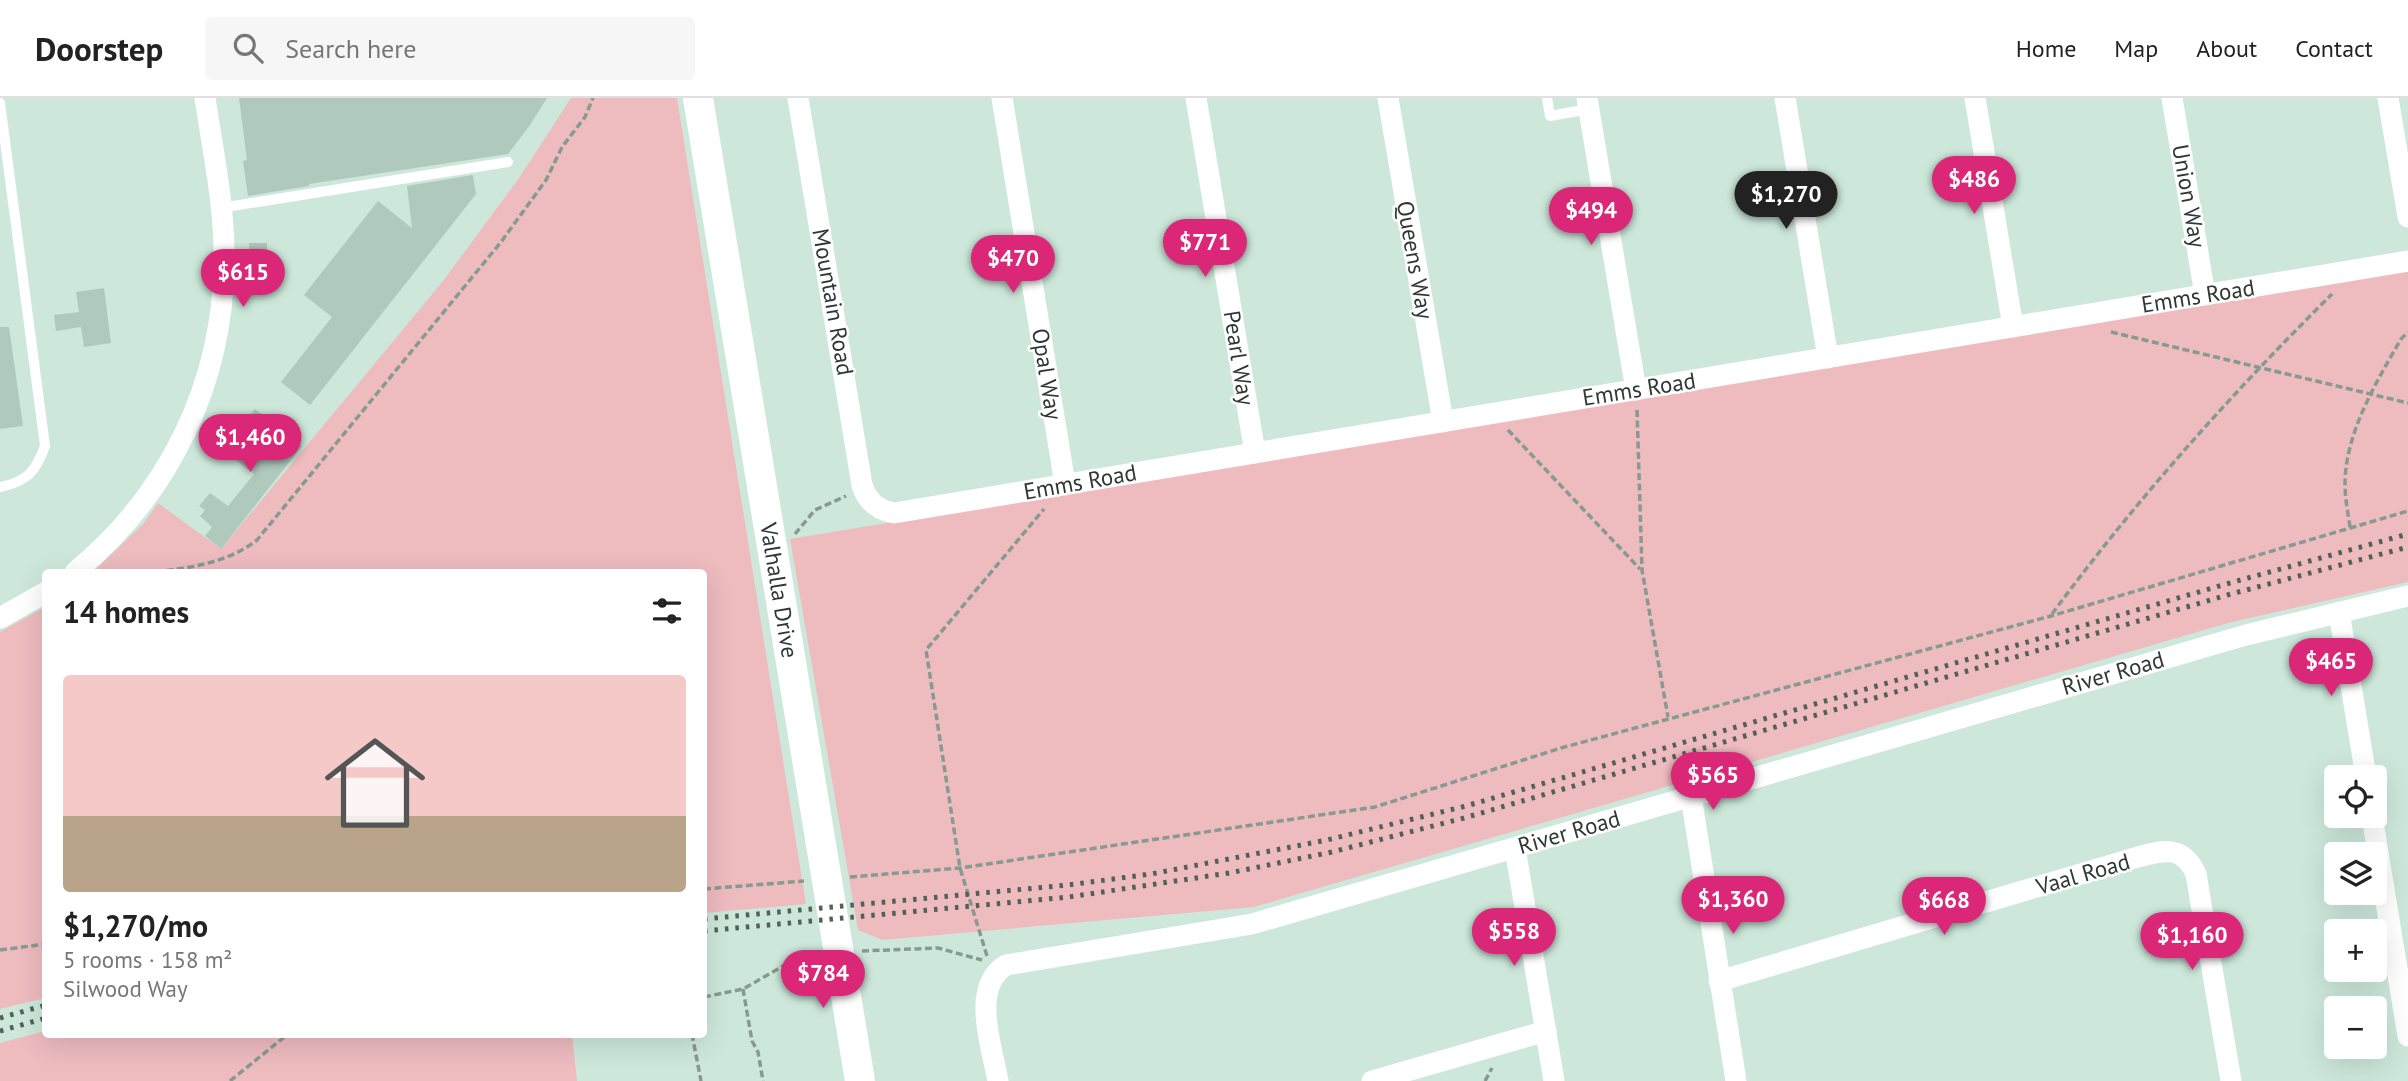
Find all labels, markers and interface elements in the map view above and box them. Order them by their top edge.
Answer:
search box [205,17,695,80]
text: Doorstep [35,27,163,70]
icon: search [229,29,267,67]
text: Search here [285,32,416,65]
text: Home [2016,33,2076,64]
text: Map [2114,33,2158,64]
text: About [2196,33,2257,64]
text: Contact [2295,33,2373,64]
street label: Union Way [2166,142,2213,250]
pin: $486 [1933,156,2015,216]
text: $486 [1948,164,2000,193]
pin: $1,270 [1729,172,1843,231]
text: $1,270 [1750,179,1822,208]
pin: $494 [1550,188,1632,247]
text: $494 [1565,195,1617,224]
street label: Queens Way [1391,199,1440,322]
pin: $771 [1164,220,1246,279]
street label: Mountain Road [806,226,861,377]
text: $771 [1179,227,1231,256]
pin: $470 [972,236,1054,295]
text: $470 [987,243,1039,272]
pin: $615 [202,250,284,309]
text: $615 [217,257,269,286]
street label: Emms Road [2139,272,2257,319]
street label: Pearl Way [1218,308,1261,408]
street label: Opal Way [1026,326,1069,422]
street label: Emms Road [1580,365,1698,412]
pin: $1,460 [193,414,307,474]
text: $1,460 [214,422,286,451]
street label: Emms Road [1021,457,1139,506]
street label: Valhalla Drive [754,520,805,660]
text: 14 homes [63,592,189,631]
icon: filters [648,592,686,630]
pin: $465 [2290,638,2372,698]
street label: River Road [2058,644,2167,701]
text: $465 [2305,646,2357,675]
icon: home [312,720,438,846]
pin: $565 [1672,752,1754,812]
text: $565 [1687,760,1739,789]
map controls [2324,765,2387,1059]
button: locate [2324,765,2387,828]
street label: River Road [1514,803,1623,860]
button: layers [2324,842,2387,905]
street label: Vaal Road [2032,846,2133,901]
pin: $1,360 [1676,876,1790,936]
pin: $668 [1903,878,1985,937]
text: $1,360 [1697,884,1769,913]
text: $668 [1918,885,1970,914]
text: $1,270/mo [63,906,208,945]
pin: $558 [1473,908,1555,968]
pin: $1,160 [2135,912,2249,972]
text: $558 [1488,916,1540,945]
button: + [2324,919,2387,982]
text: $1,160 [2156,920,2228,949]
text: 5 rooms · 158 m² [63,945,232,974]
pin: $784 [782,950,864,1010]
text: $784 [797,958,849,987]
text: Silwood Way [63,974,188,1003]
button: − [2324,996,2387,1059]

